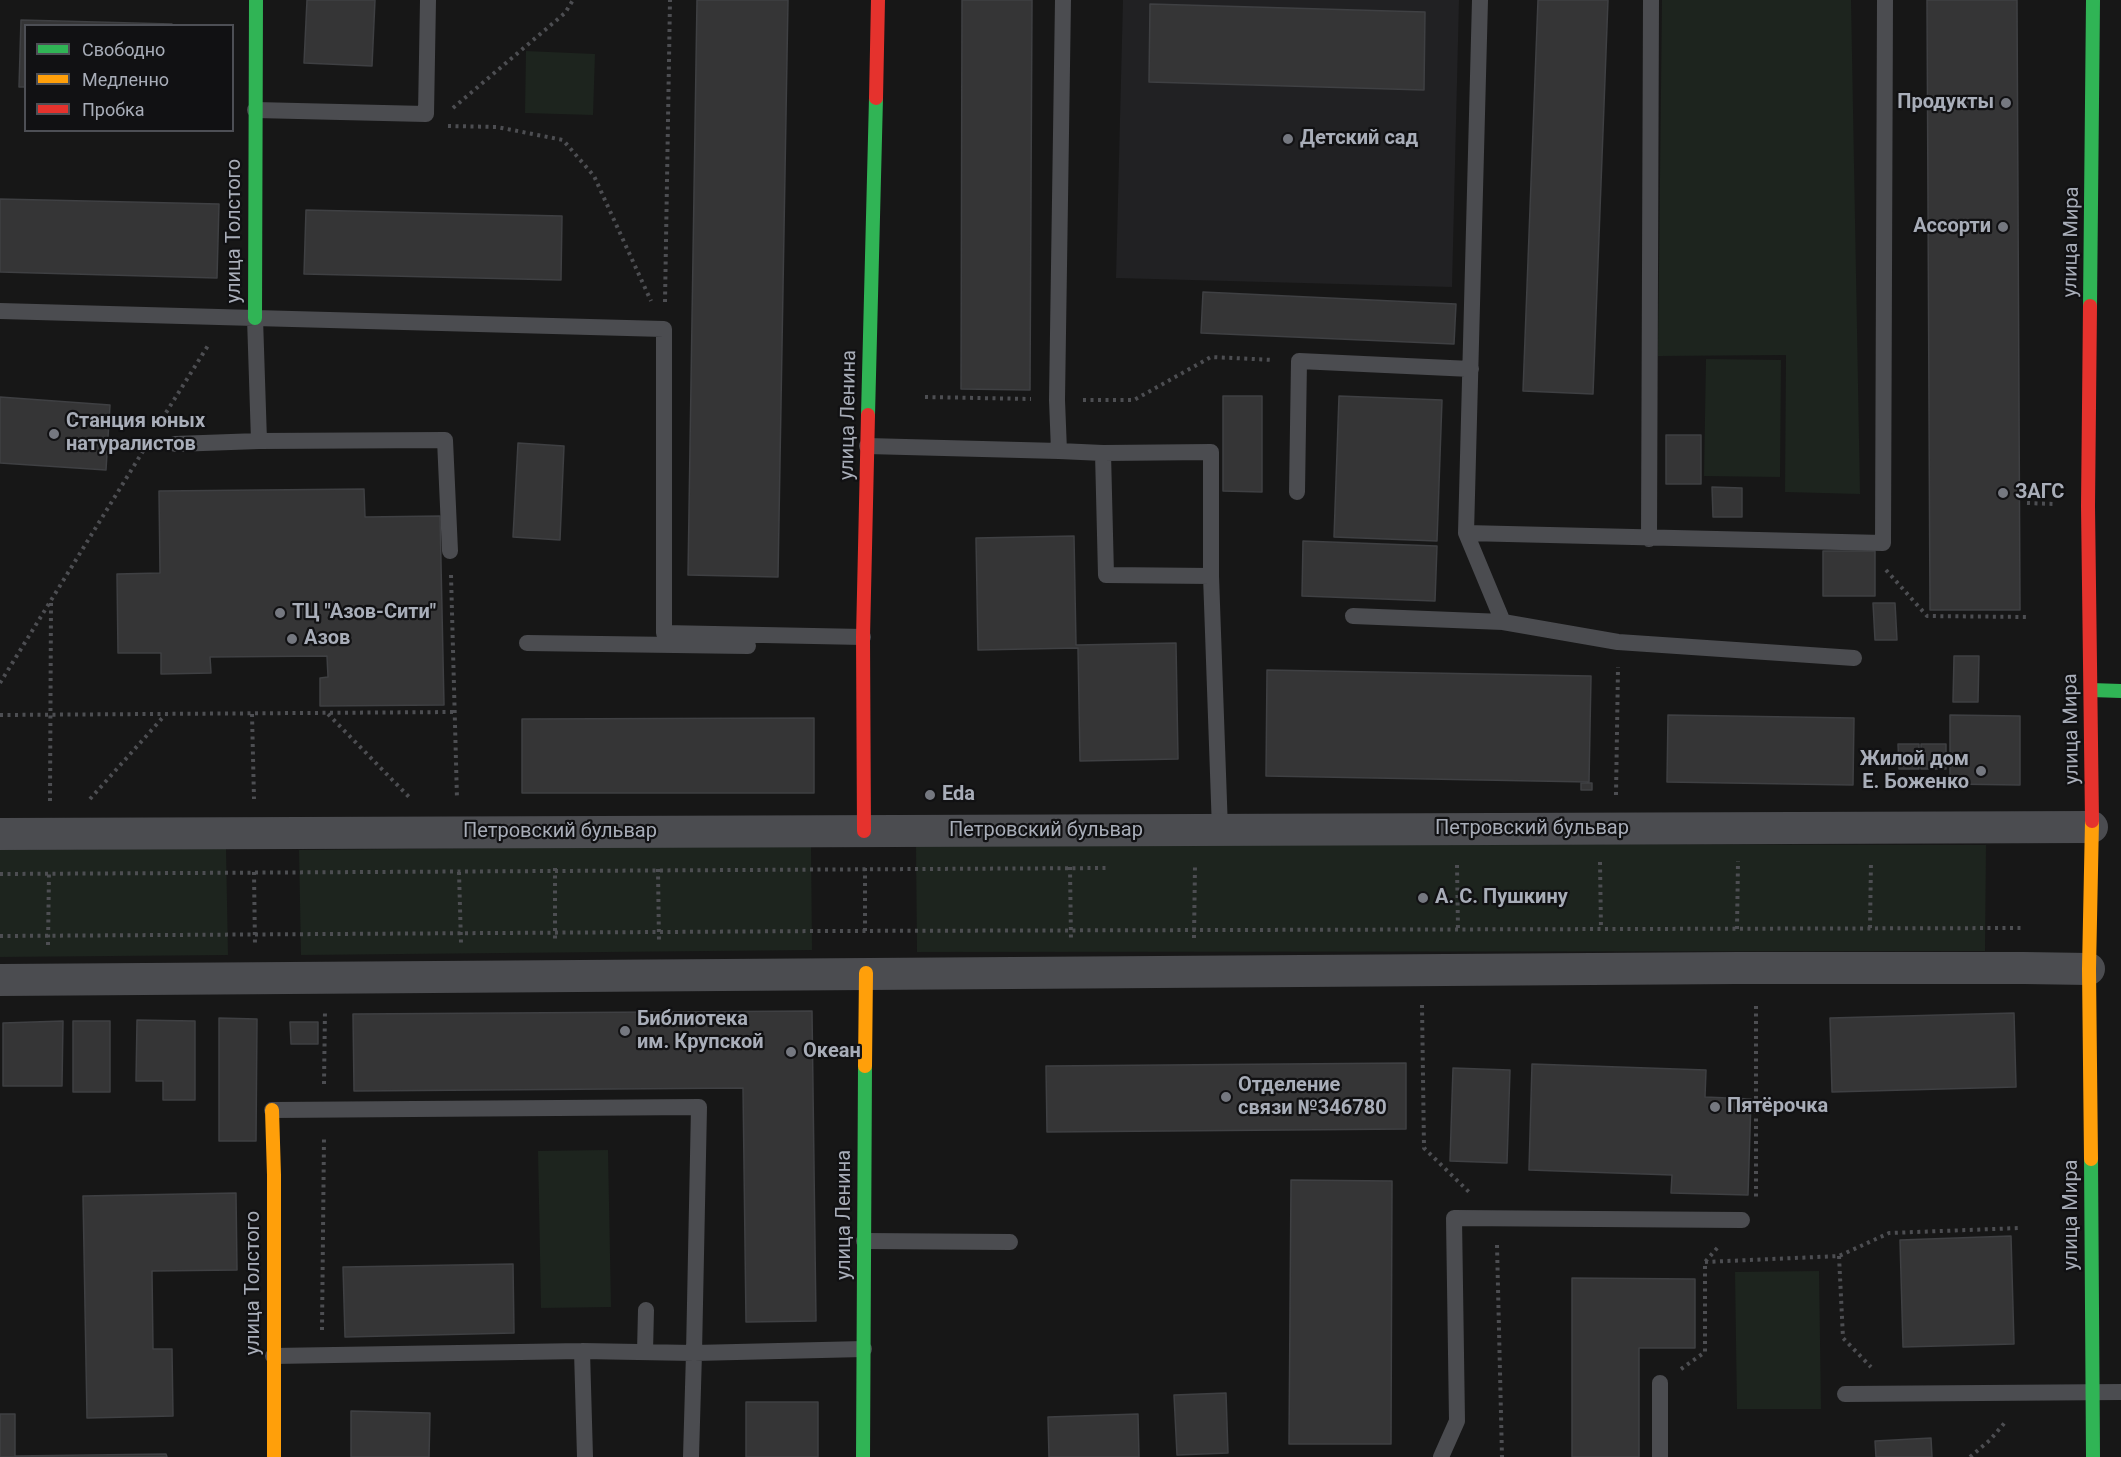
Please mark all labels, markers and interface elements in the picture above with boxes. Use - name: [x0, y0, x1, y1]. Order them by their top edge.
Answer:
- legend: [24, 24, 234, 132]
- text: Свободно: [82, 39, 165, 60]
- text: Медленно: [82, 69, 169, 90]
- place label: Продукты: [1897, 91, 1994, 115]
- marker: Продукты: [1999, 96, 2013, 110]
- text: Пробка: [82, 99, 145, 120]
- place label: Детский сад: [1300, 127, 1418, 151]
- marker: Детский сад: [1281, 132, 1295, 146]
- street label: улица Толстого: [223, 159, 247, 303]
- street label: улица Мира: [2059, 186, 2085, 298]
- place label: Ассорти: [1913, 215, 1991, 239]
- marker: Ассорти: [1996, 220, 2010, 234]
- street label: улица Ленина: [836, 350, 862, 480]
- place label: Станция юных натуралистов: [66, 410, 205, 457]
- marker: Станция юных натуралистов: [47, 427, 61, 441]
- place label: ЗАГС: [2015, 481, 2064, 505]
- marker: ЗАГС: [1996, 486, 2010, 500]
- place label: ТЦ "Азов-Сити": [292, 601, 436, 625]
- marker: ТЦ "Азов-Сити": [273, 606, 287, 620]
- place label: Азов: [304, 627, 350, 651]
- marker: Азов: [285, 632, 299, 646]
- street label: улица Мира: [2059, 673, 2085, 785]
- place label: Жилой дом Е. Боженко: [1860, 748, 1969, 795]
- marker: Жилой дом Е. Боженко: [1974, 764, 1988, 778]
- place label: Eda: [942, 783, 975, 807]
- marker: Eda: [923, 788, 937, 802]
- street label: Петровский бульвар: [1435, 817, 1629, 841]
- street label: Петровский бульвар: [949, 819, 1143, 843]
- street label: Петровский бульвар: [463, 820, 657, 844]
- place label: А. С. Пушкину: [1435, 886, 1568, 910]
- marker: А. С. Пушкину: [1416, 891, 1430, 905]
- place label: Библиотека им. Крупской: [637, 1008, 764, 1055]
- marker: Библиотека им. Крупской: [618, 1024, 632, 1038]
- place label: Океан: [803, 1040, 861, 1064]
- marker: Океан: [784, 1045, 798, 1059]
- place label: Отделение связи №346780: [1238, 1074, 1387, 1121]
- marker: Отделение связи №346780: [1219, 1090, 1233, 1104]
- place label: Пятёрочка: [1727, 1095, 1828, 1119]
- marker: Пятёрочка: [1708, 1100, 1722, 1114]
- street label: улица Ленина: [833, 1150, 857, 1280]
- street label: улица Мира: [2060, 1160, 2084, 1270]
- street label: улица Толстого: [242, 1211, 266, 1355]

